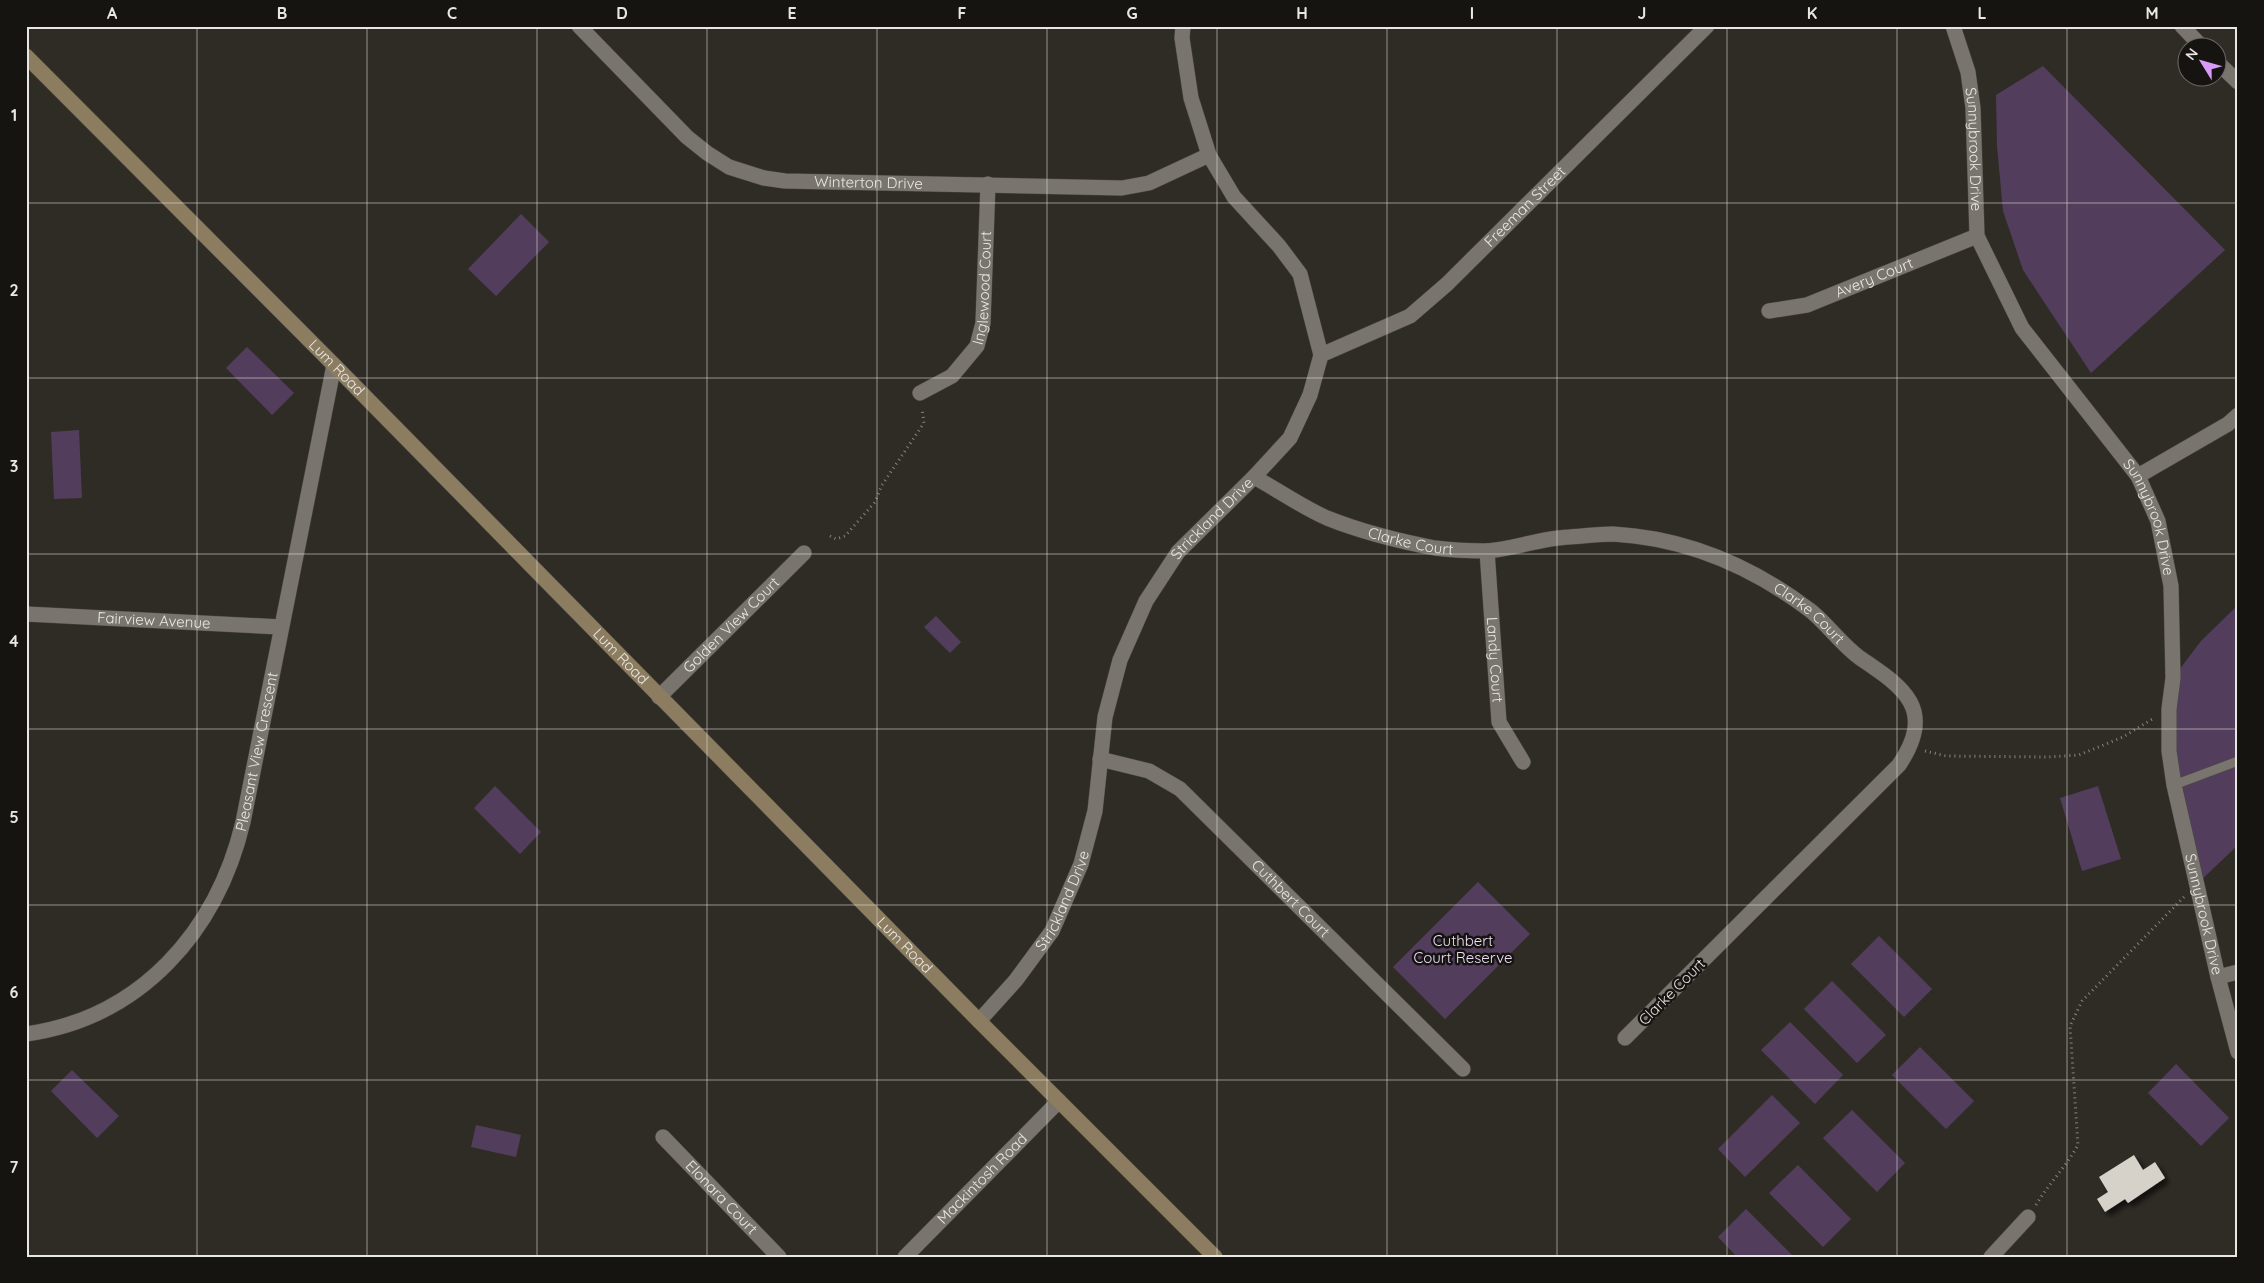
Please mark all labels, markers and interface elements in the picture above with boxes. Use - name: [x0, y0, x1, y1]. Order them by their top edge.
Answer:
- text: A: [107, 3, 118, 23]
- text: B: [277, 3, 287, 23]
- text: C: [447, 3, 457, 23]
- text: D: [616, 3, 628, 23]
- text: E: [787, 3, 797, 23]
- text: F: [958, 3, 967, 23]
- text: G: [1126, 3, 1138, 23]
- text: H: [1296, 3, 1308, 23]
- text: I: [1470, 3, 1474, 23]
- text: J: [1638, 3, 1646, 23]
- text: K: [1807, 3, 1817, 23]
- text: L: [1978, 3, 1987, 23]
- text: M: [2145, 3, 2159, 23]
- north arrow: [2176, 38, 2226, 88]
- text: N: [2181, 45, 2202, 64]
- street label: Sunnybrook Drive: [1961, 86, 1986, 211]
- text: 1: [11, 105, 17, 125]
- street label: Freeman Street: [1480, 162, 1569, 251]
- street label: Winterton Drive: [814, 172, 923, 193]
- street label: Inglewood Court: [968, 231, 995, 347]
- street label: Avery Court: [1832, 253, 1916, 302]
- text: 2: [9, 280, 19, 300]
- street label: Lum Road: [305, 335, 369, 399]
- street label: Sunnybrook Drive: [2119, 455, 2179, 577]
- text: 3: [10, 456, 18, 476]
- street label: Strickland Drive: [1166, 473, 1257, 563]
- street label: Clarke Court: [1366, 523, 1454, 559]
- street label: Golden View Court: [679, 573, 783, 677]
- street label: Clarke Court: [1770, 578, 1849, 648]
- street label: Fairview Avenue: [97, 608, 211, 632]
- street label: Landy Court: [1483, 616, 1508, 703]
- street label: Lum Road: [589, 624, 653, 688]
- text: 4: [9, 631, 19, 651]
- street label: Pleasant View Crescent: [231, 670, 282, 833]
- text: 5: [9, 807, 19, 827]
- street label: Strickland Drive: [1031, 849, 1093, 954]
- street label: Sunnybrook Drive: [2181, 852, 2227, 977]
- street label: Cuthbert Court: [1248, 855, 1334, 941]
- street label: Lum Road: [873, 913, 937, 977]
- park label: Cuthbert Court Reserve: [1413, 931, 1513, 967]
- street label: Clarke Court: [1634, 954, 1709, 1029]
- text: 6: [10, 982, 19, 1002]
- street label: Mackintosh Road: [933, 1129, 1031, 1228]
- street label: Elonara Court: [682, 1156, 762, 1238]
- text: 7: [10, 1157, 19, 1177]

